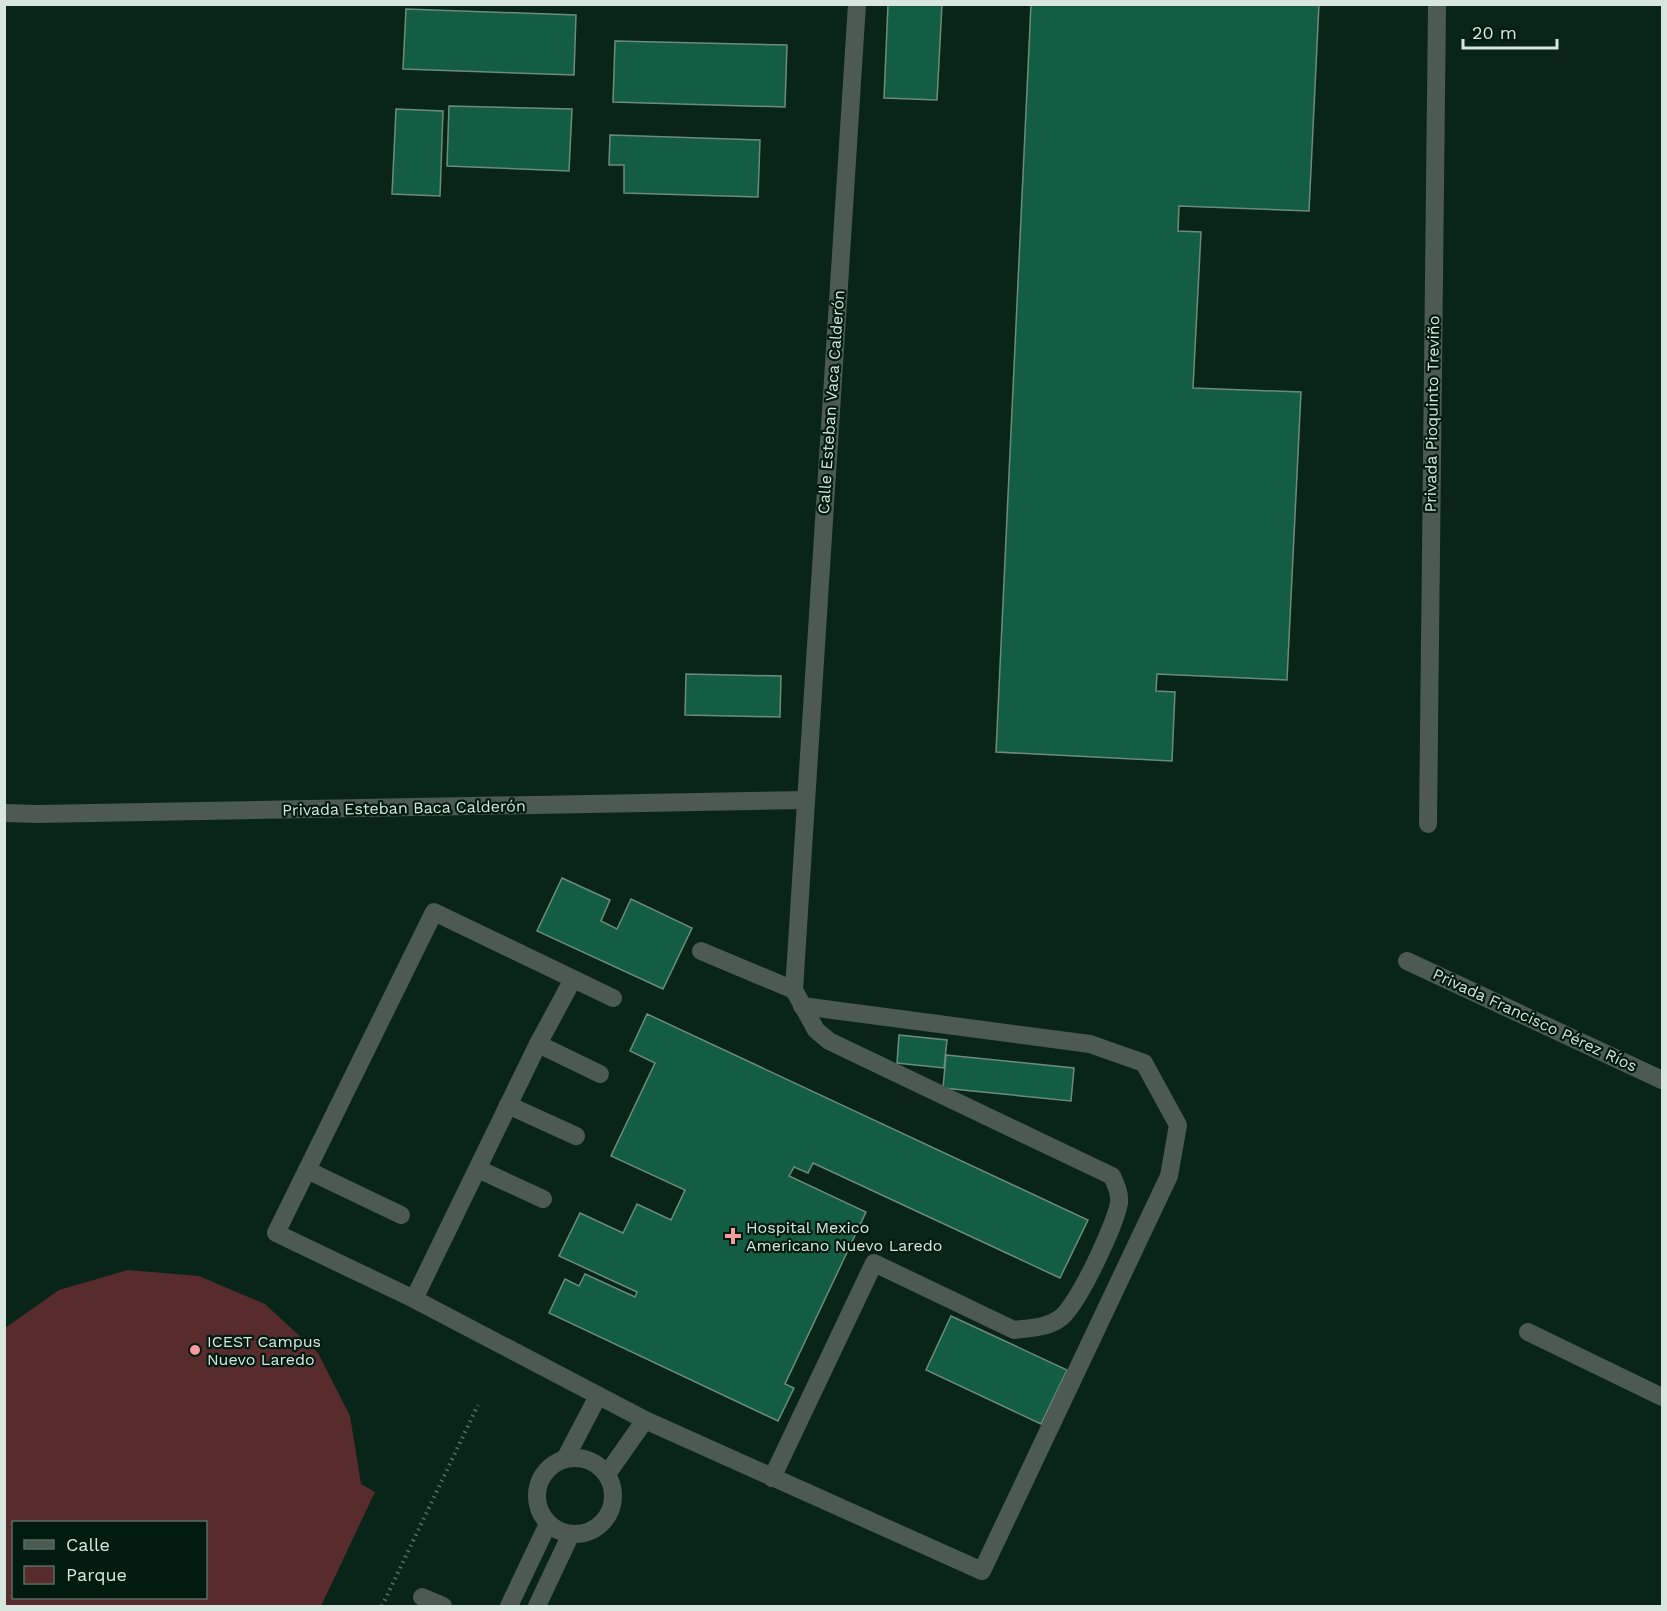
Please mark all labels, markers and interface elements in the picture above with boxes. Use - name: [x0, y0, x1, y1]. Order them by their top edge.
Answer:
- scale bar: [1463, 12, 1558, 50]
- text: 20 m: [1472, 22, 1517, 43]
- street label: Calle Esteban Vaca Calderón: [814, 289, 848, 515]
- street label: Privada Pioquinto Treviño: [1421, 315, 1443, 513]
- street label: Privada Esteban Baca Calderón: [282, 796, 526, 820]
- street label: Privada Francisco Pérez Ríos: [1430, 964, 1640, 1076]
- place label: Hospital Mexico Americano Nuevo Laredo: [746, 1218, 942, 1255]
- marker: Hospital Mexico Americano Nuevo Laredo: [724, 1227, 742, 1245]
- place label: ICEST Campus Nuevo Laredo: [207, 1332, 321, 1369]
- marker: ICEST Campus Nuevo Laredo: [188, 1343, 202, 1357]
- legend: [12, 1521, 207, 1599]
- text: Calle: [66, 1534, 110, 1555]
- text: Parque: [66, 1564, 127, 1585]

